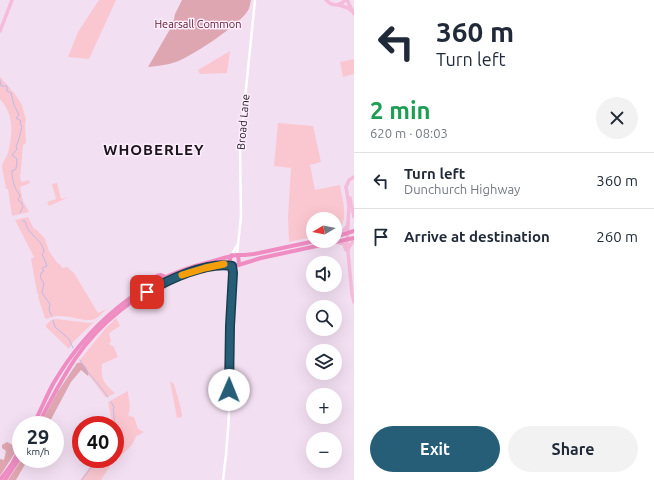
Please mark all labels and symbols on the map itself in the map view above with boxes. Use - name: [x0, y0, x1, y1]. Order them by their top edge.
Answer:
- park label: Hearsall Common: [154, 18, 242, 30]
- street label: Broad Lane: [235, 94, 251, 150]
- district label: WHOBERLEY: [103, 141, 205, 158]
- north arrow: [306, 212, 342, 248]
- pin: [130, 275, 164, 309]
- position arrow: [208, 369, 250, 411]
- speed limit sign: 40: [72, 416, 124, 468]

